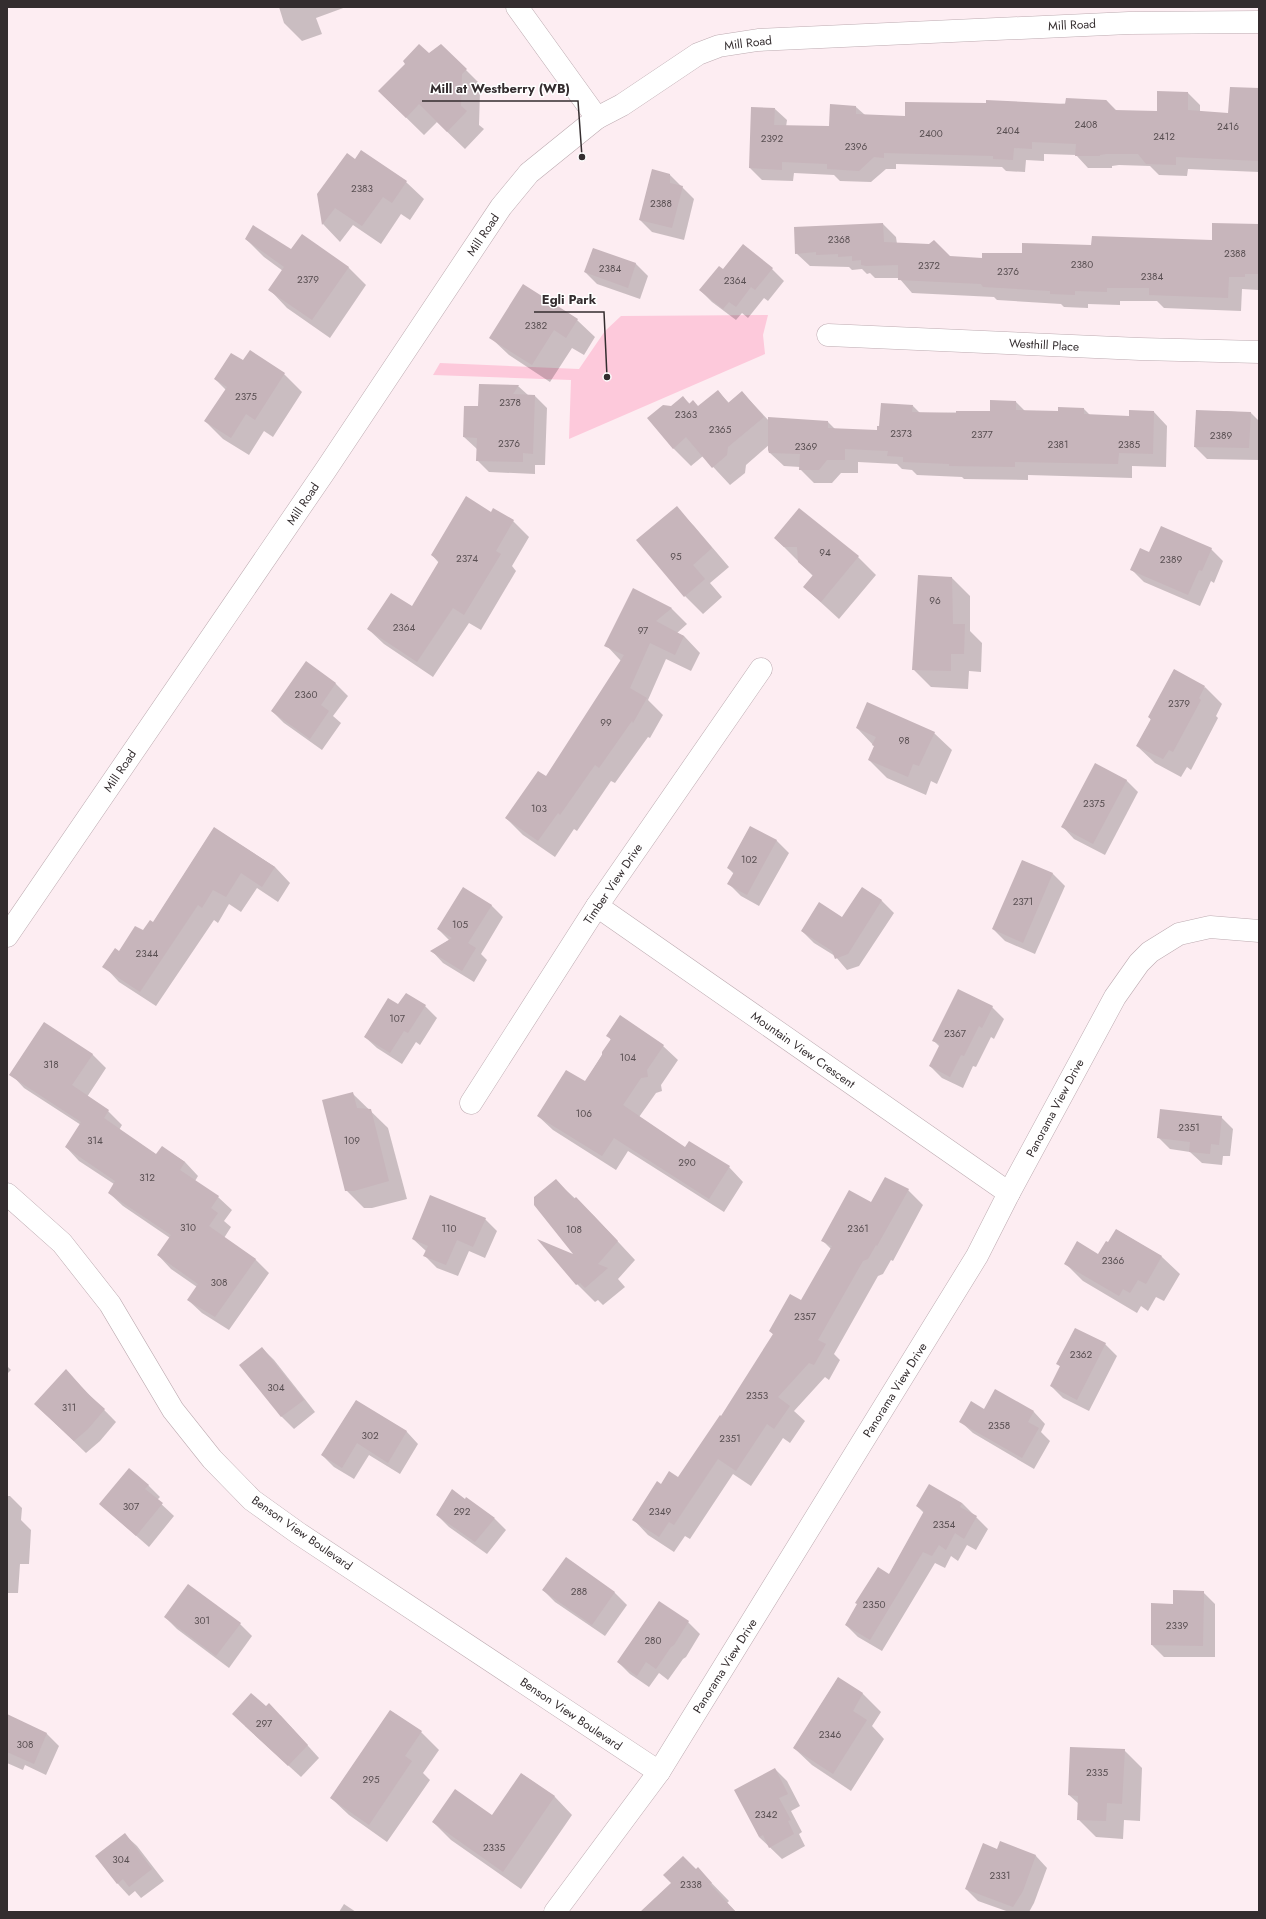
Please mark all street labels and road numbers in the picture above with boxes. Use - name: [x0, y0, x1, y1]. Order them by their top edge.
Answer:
- street label: Mill Road: [1048, 15, 1096, 35]
- street label: Mill Road: [723, 31, 773, 55]
- street label: Mill Road: [462, 210, 504, 260]
- street label: Westhill Place: [1008, 334, 1080, 356]
- street label: Mill Road: [282, 479, 324, 529]
- street label: Mill Road: [99, 746, 141, 796]
- street label: Timber View Drive: [579, 840, 647, 928]
- street label: Mountain View Crescent: [747, 1007, 859, 1093]
- street label: Panorama View Drive: [1021, 1056, 1089, 1160]
- street label: Panorama View Drive: [859, 1339, 931, 1441]
- street label: Benson View Boulevard: [248, 1491, 356, 1575]
- street label: Panorama View Drive: [689, 1615, 761, 1717]
- street label: Benson View Boulevard: [516, 1673, 626, 1755]

